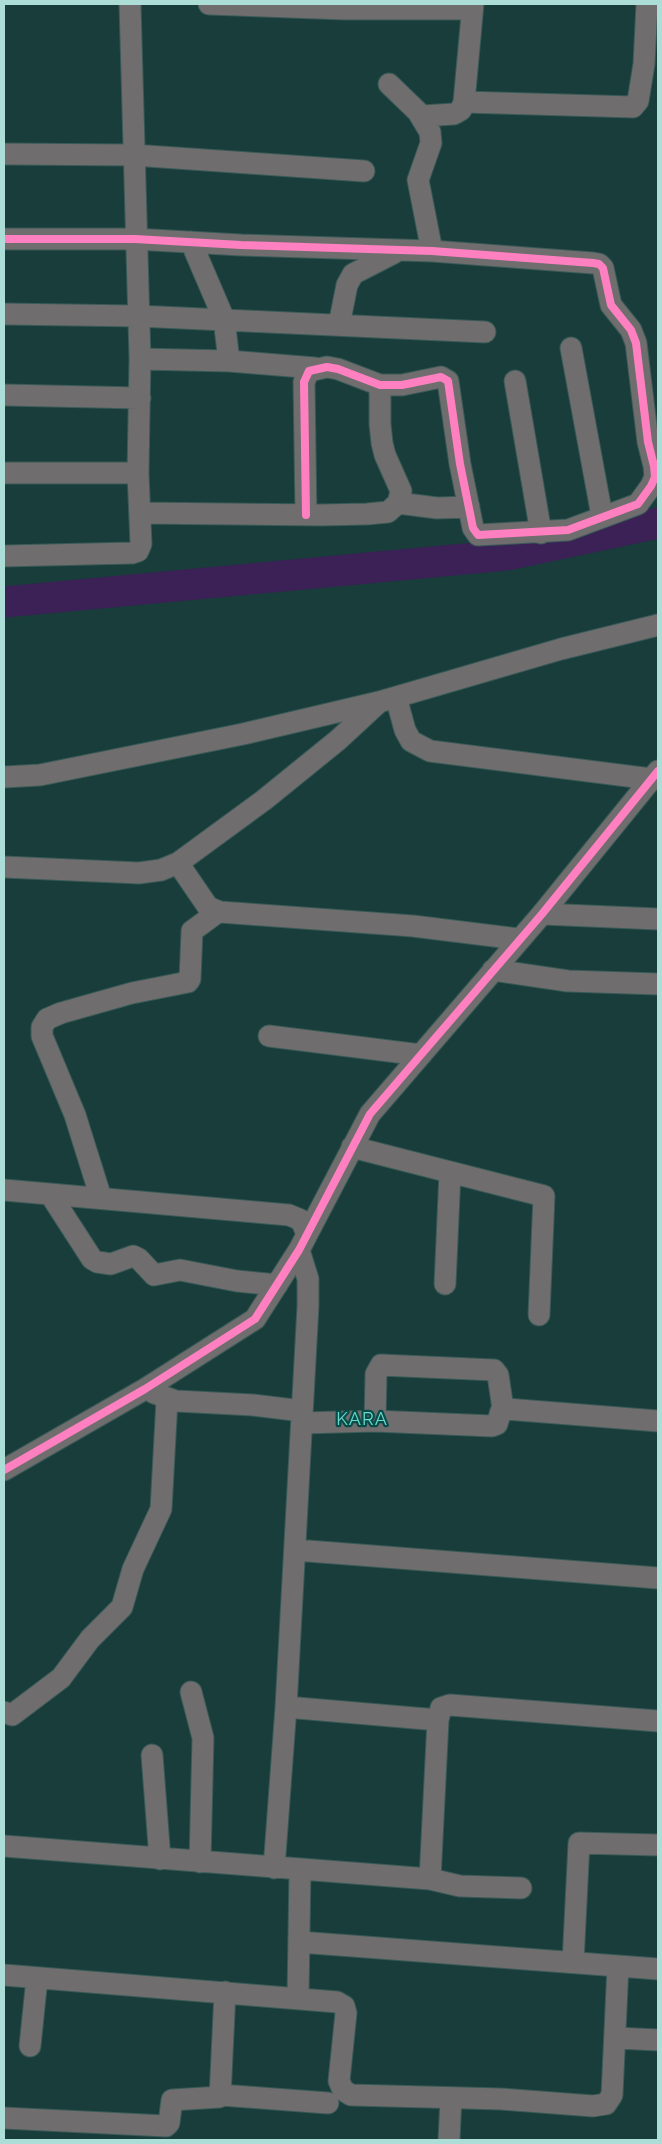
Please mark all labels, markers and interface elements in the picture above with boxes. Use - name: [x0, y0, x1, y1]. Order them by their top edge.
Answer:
- district label: KARA: [336, 1409, 388, 1431]

